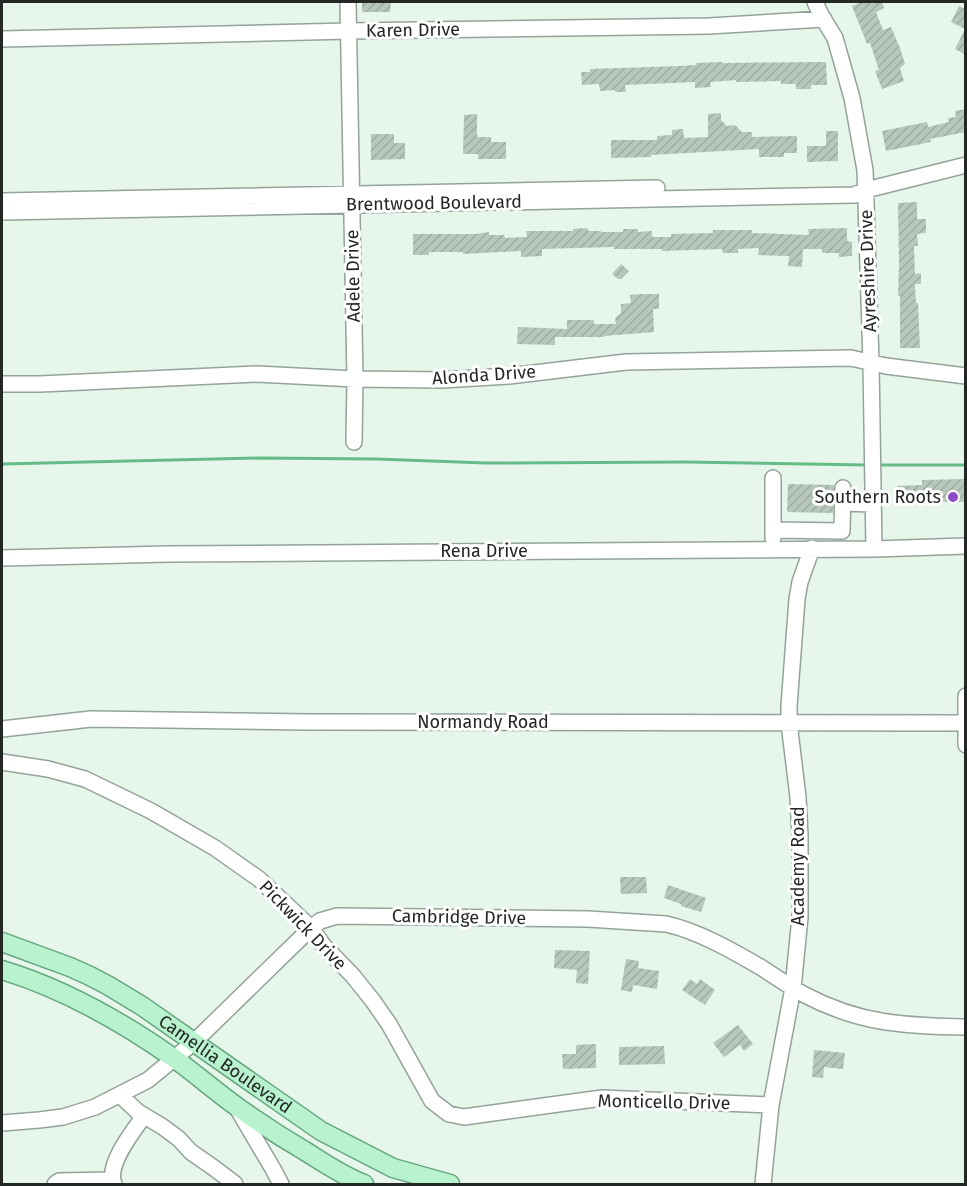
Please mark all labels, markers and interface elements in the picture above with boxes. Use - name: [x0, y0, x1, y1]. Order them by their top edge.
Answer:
- street label: Karen Drive: [366, 18, 460, 42]
- street label: Brentwood Boulevard: [346, 190, 522, 216]
- street label: Ayreshire Drive: [855, 209, 881, 333]
- street label: Adele Drive: [341, 229, 365, 323]
- street label: Alonda Drive: [431, 360, 537, 390]
- place label: Southern Roots: [815, 486, 941, 508]
- marker: Southern Roots: [946, 490, 960, 504]
- street label: Rena Drive: [440, 540, 528, 562]
- street label: Normandy Road: [417, 711, 549, 733]
- street label: Academy Road: [787, 806, 809, 926]
- street label: Pickwick Drive: [255, 876, 351, 974]
- street label: Cambridge Drive: [392, 905, 526, 929]
- street label: Camellia Boulevard: [154, 1010, 296, 1118]
- street label: Monticello Drive: [597, 1090, 731, 1114]

